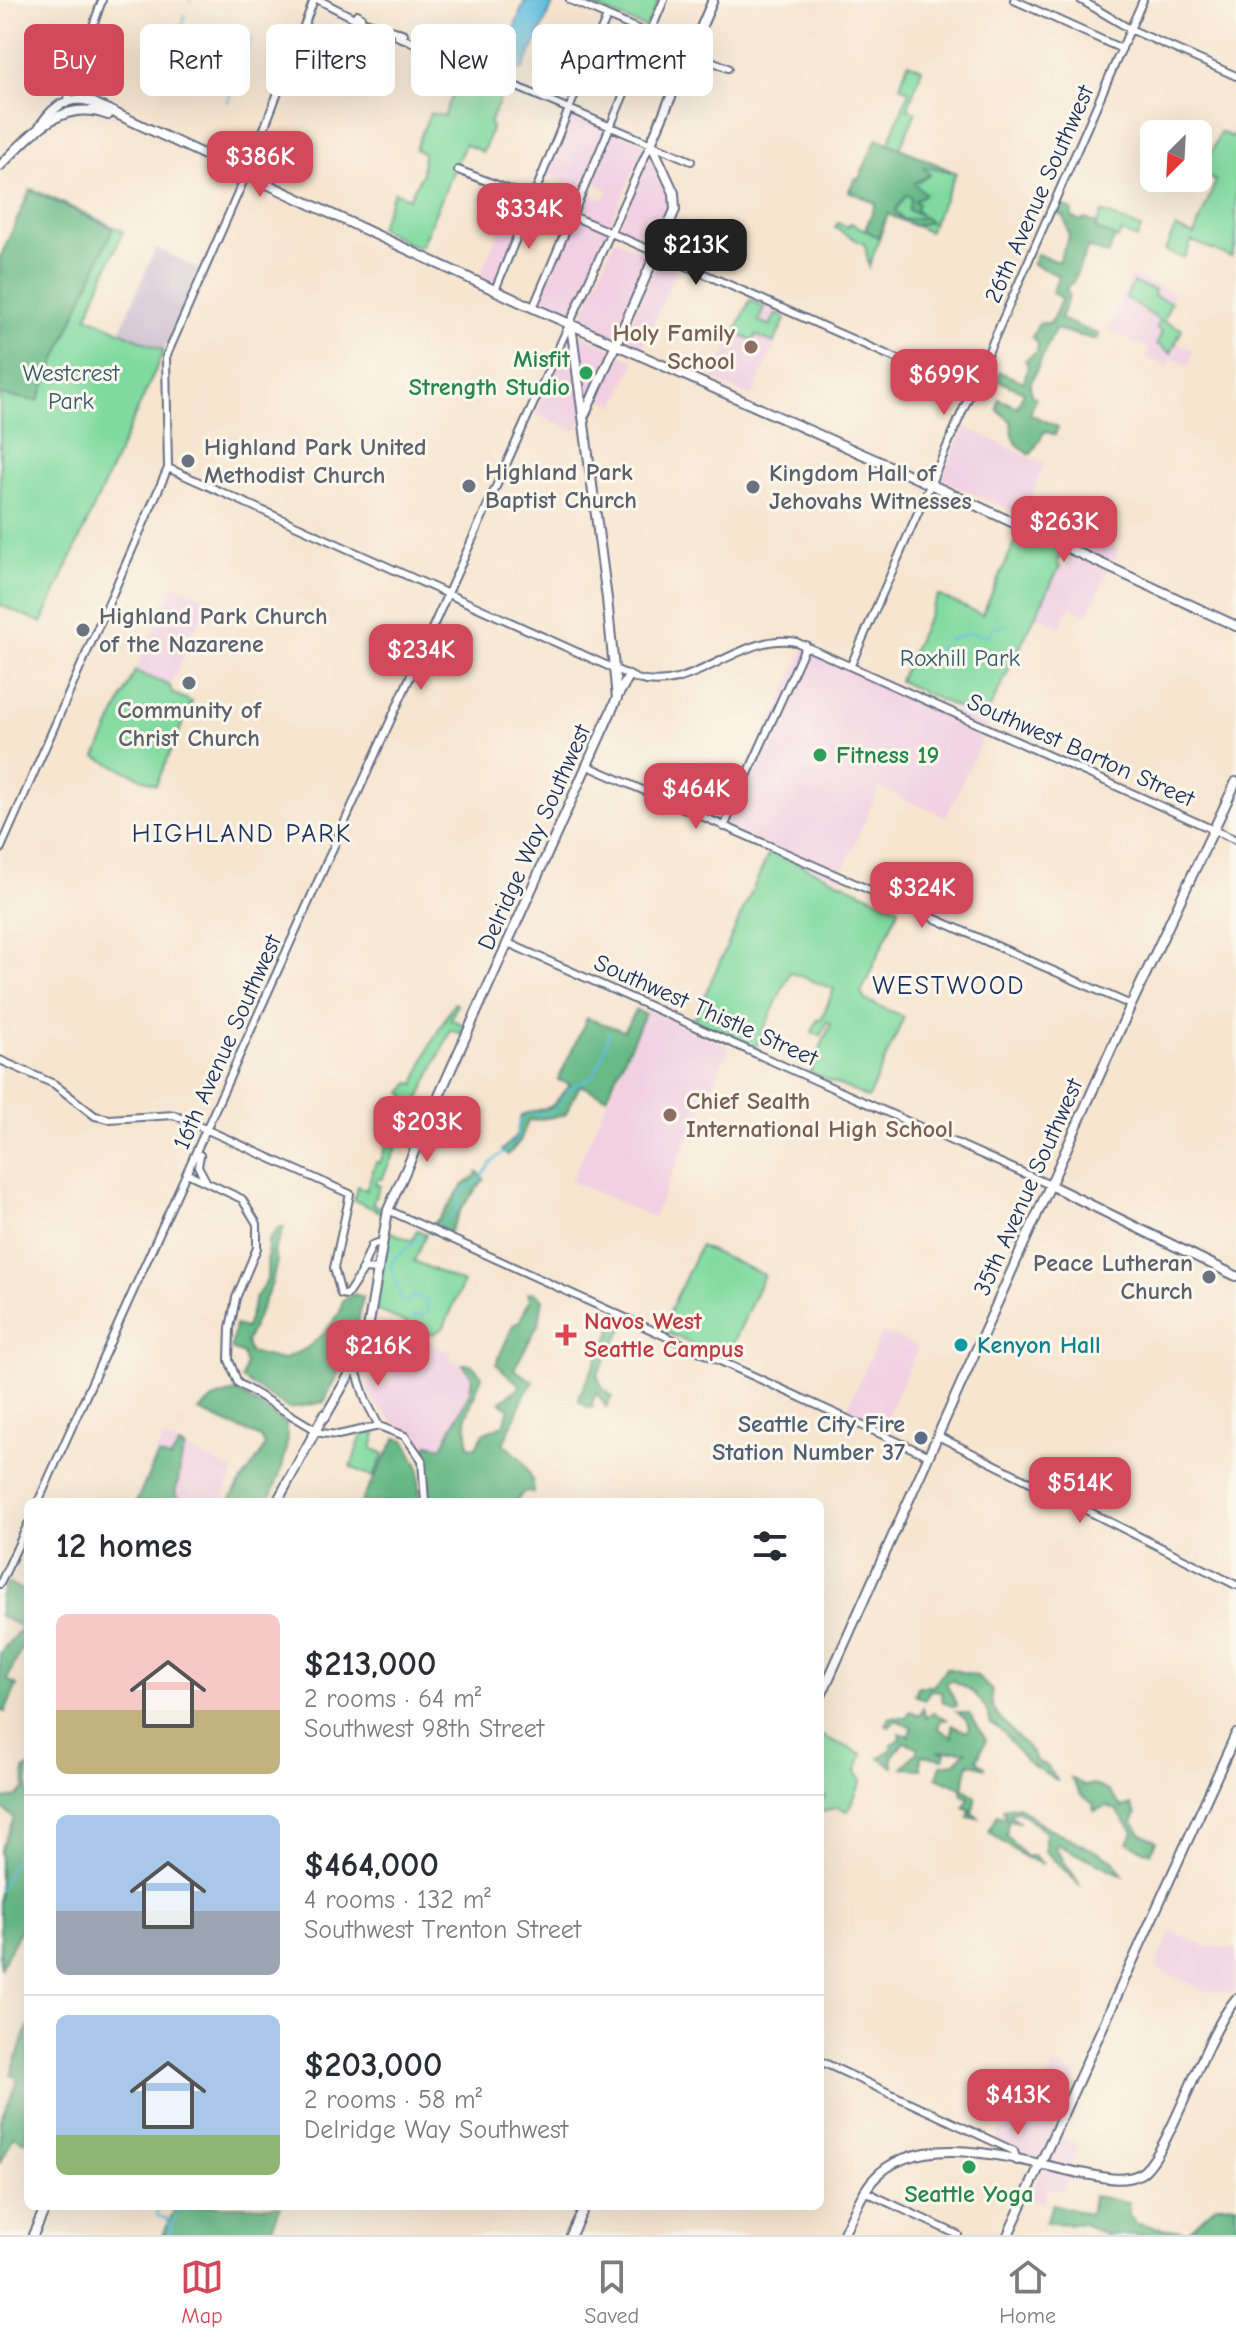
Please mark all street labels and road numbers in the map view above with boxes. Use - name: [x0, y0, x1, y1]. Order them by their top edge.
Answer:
- street label: 26th Avenue Southwest: [978, 80, 1100, 307]
- street label: Southwest Barton Street: [963, 687, 1200, 813]
- street label: Delridge Way Southwest: [472, 719, 597, 954]
- street label: 16th Avenue Southwest: [167, 929, 287, 1154]
- street label: Southwest Thistle Street: [590, 948, 823, 1072]
- street label: 35th Avenue Southwest: [967, 1073, 1089, 1300]

